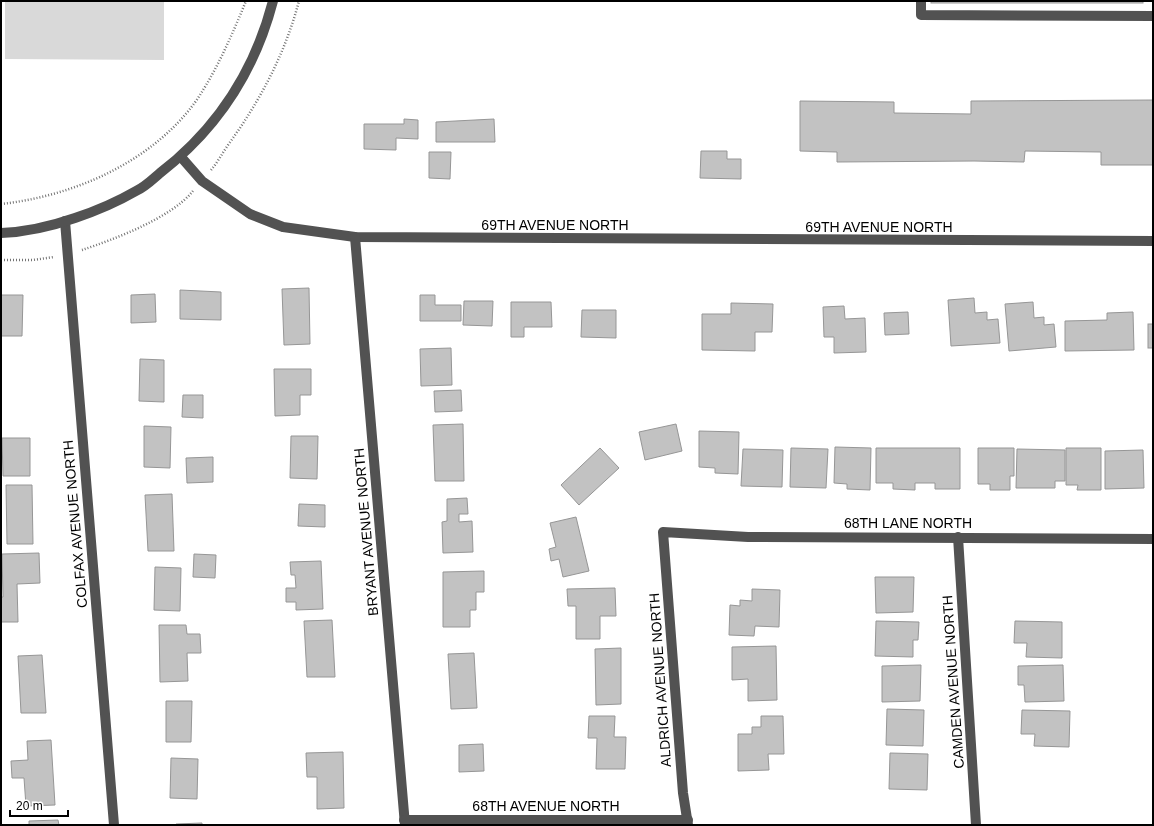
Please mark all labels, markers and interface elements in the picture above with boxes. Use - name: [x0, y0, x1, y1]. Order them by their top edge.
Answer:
- street label: 69TH AVENUE NORTH: [481, 217, 629, 233]
- street label: 69TH AVENUE NORTH: [805, 219, 953, 235]
- street label: COLFAX AVENUE NORTH: [60, 439, 90, 609]
- street label: BRYANT AVENUE NORTH: [351, 447, 381, 617]
- street label: 68TH LANE NORTH: [844, 515, 972, 531]
- street label: ALDRICH AVENUE NORTH: [646, 592, 674, 768]
- street label: CAMDEN AVENUE NORTH: [939, 595, 967, 769]
- scale bar: [10, 792, 68, 818]
- street label: 68TH AVENUE NORTH: [472, 798, 620, 814]
- text: 20 m: [16, 799, 43, 813]

